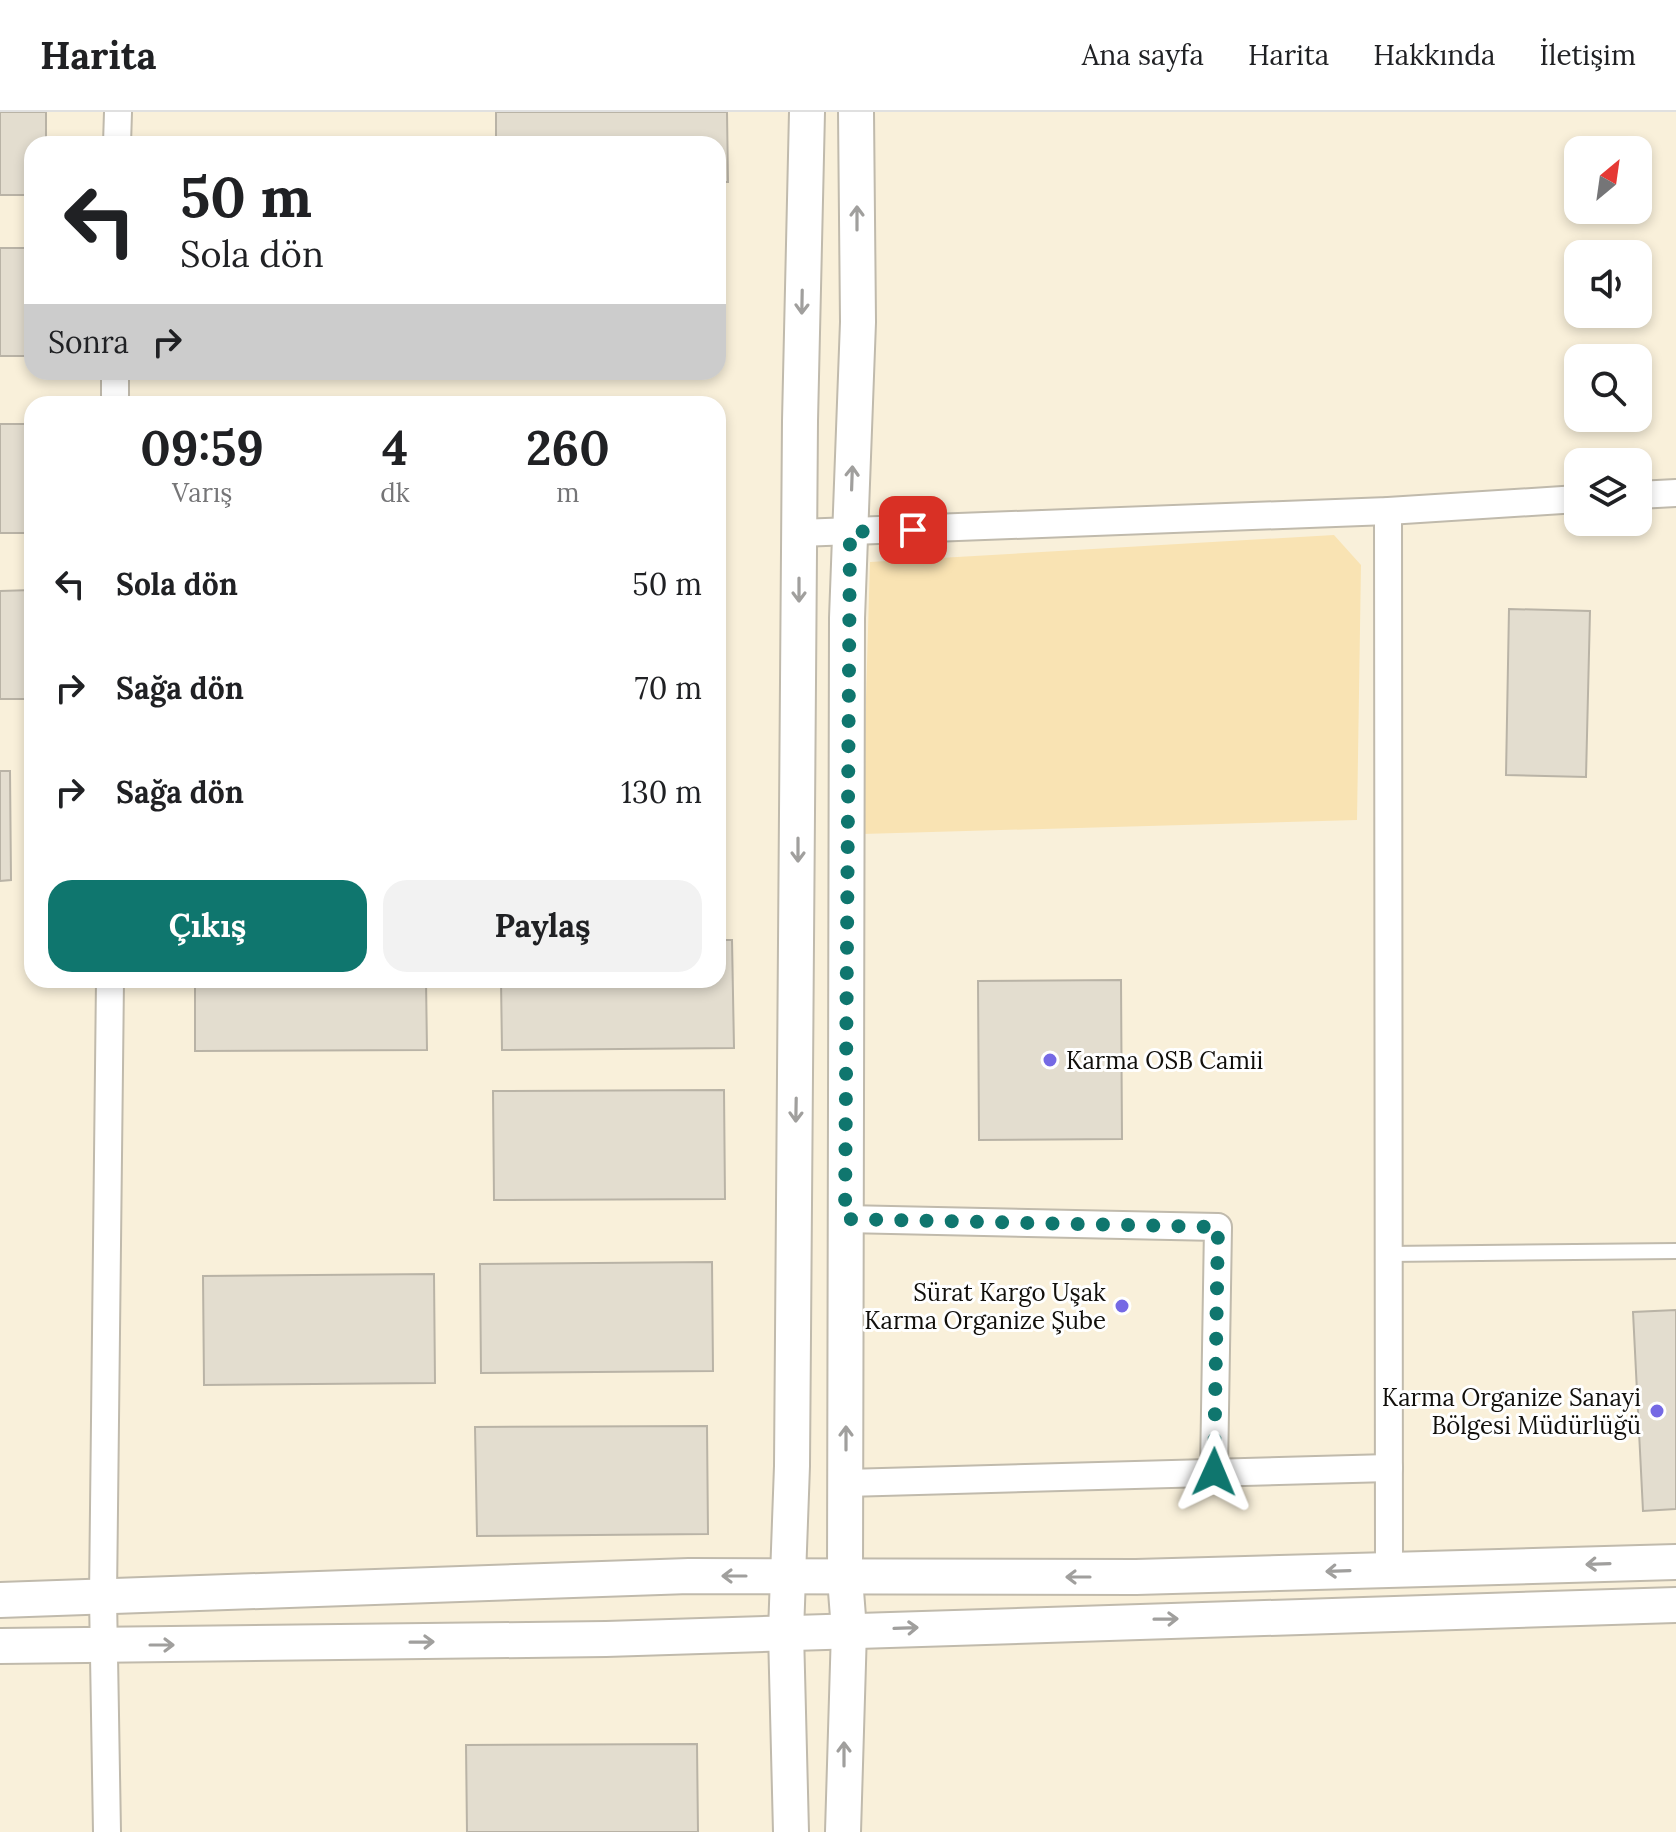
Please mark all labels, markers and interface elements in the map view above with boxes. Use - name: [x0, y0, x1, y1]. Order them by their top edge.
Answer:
- text: Harita: [40, 31, 156, 79]
- text: Ana sayfa: [1082, 37, 1204, 73]
- text: Harita: [1248, 37, 1329, 73]
- text: Hakkında: [1373, 37, 1495, 73]
- text: İletişim: [1539, 37, 1636, 73]
- north arrow: [1564, 136, 1652, 224]
- map controls: [1564, 136, 1652, 536]
- text: 50 m: [180, 161, 312, 232]
- icon: left: [48, 168, 152, 272]
- one-way arrow: [849, 205, 865, 232]
- text: Sola dön: [180, 231, 324, 277]
- button: sound: [1564, 240, 1652, 328]
- one-way arrow: [795, 288, 810, 315]
- icon: right: [145, 320, 189, 364]
- text: Sonra: [48, 323, 129, 361]
- button: search: [1564, 344, 1652, 432]
- text: 09:59: [140, 417, 264, 478]
- text: 4: [382, 417, 408, 478]
- text: 260: [526, 417, 610, 478]
- button: layers: [1564, 448, 1652, 536]
- one-way arrow: [844, 465, 859, 492]
- text: Varış: [172, 476, 232, 509]
- text: dk: [380, 476, 410, 509]
- text: m: [556, 476, 580, 509]
- pin: [879, 496, 947, 564]
- icon: arrive: [891, 508, 935, 552]
- icon: left: [48, 562, 92, 606]
- text: Sola dön: [116, 565, 238, 603]
- text: 50 m: [632, 565, 702, 603]
- one-way arrow: [791, 576, 807, 603]
- icon: right: [48, 666, 92, 710]
- text: Sağa dön: [116, 669, 244, 707]
- text: 70 m: [635, 669, 702, 707]
- icon: right: [48, 770, 92, 814]
- text: Sağa dön: [116, 773, 244, 811]
- text: 130 m: [621, 773, 702, 811]
- one-way arrow: [790, 836, 806, 863]
- button: Çıkış: [48, 880, 367, 972]
- button: Paylaş: [383, 880, 702, 972]
- place label: Karma OSB Camii: [1066, 1045, 1263, 1076]
- marker: Karma OSB Camii: [1041, 1051, 1059, 1069]
- one-way arrow: [789, 1096, 804, 1123]
- place label: Sürat Kargo Uşak Karma Organize Şube: [864, 1277, 1106, 1336]
- marker: Sürat Kargo Uşak Karma Organize Şube: [1113, 1297, 1131, 1315]
- place label: Karma Organize Sanayi Bölgesi Müdürlüğü: [1382, 1382, 1641, 1441]
- marker: Karma Organize Sanayi Bölgesi Müdürlüğü: [1648, 1402, 1666, 1420]
- one-way arrow: [838, 1425, 854, 1452]
- position arrow: [1172, 1430, 1256, 1514]
- one-way arrow: [1585, 1557, 1612, 1572]
- one-way arrow: [1325, 1564, 1352, 1579]
- one-way arrow: [721, 1568, 748, 1584]
- one-way arrow: [1065, 1569, 1092, 1585]
- one-way arrow: [1152, 1612, 1179, 1627]
- one-way arrow: [892, 1621, 919, 1636]
- one-way arrow: [408, 1634, 435, 1649]
- one-way arrow: [148, 1637, 175, 1653]
- one-way arrow: [836, 1741, 852, 1768]

